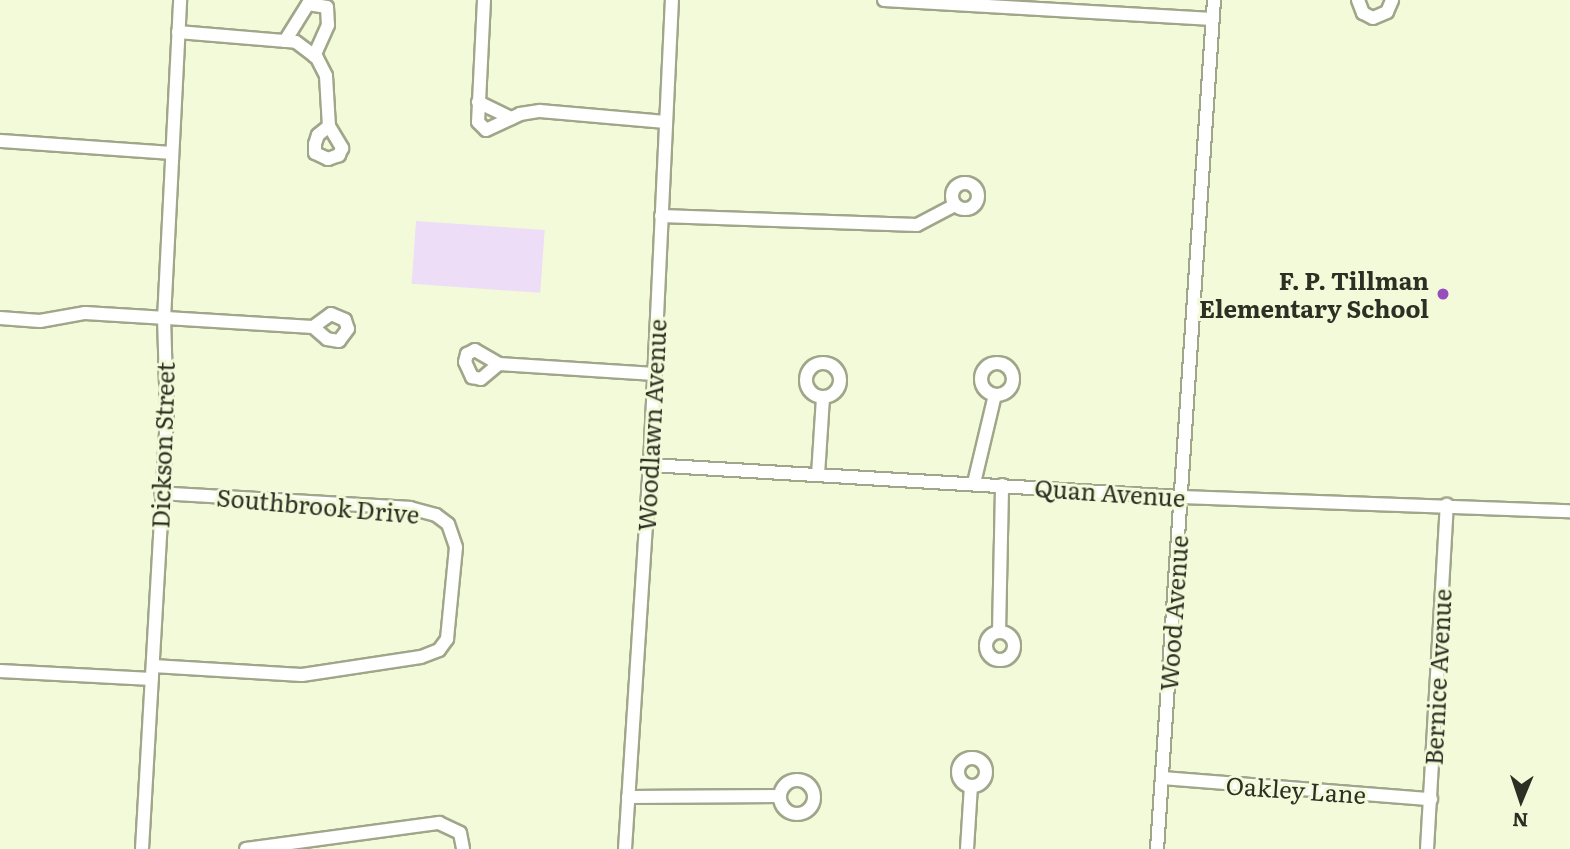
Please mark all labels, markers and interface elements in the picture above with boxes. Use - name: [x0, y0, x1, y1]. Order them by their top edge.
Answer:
- place label: F. P. Tillman Elementary School: [1199, 266, 1429, 322]
- marker: F. P. Tillman Elementary School: [1435, 286, 1451, 302]
- street label: Woodlawn Avenue: [631, 318, 671, 532]
- street label: Dickson Street: [145, 361, 179, 529]
- street label: Quan Avenue: [1034, 472, 1186, 512]
- street label: Southbrook Drive: [215, 482, 421, 528]
- street label: Wood Avenue: [1153, 534, 1193, 692]
- street label: Bernice Avenue: [1418, 588, 1456, 766]
- north arrow: [1486, 765, 1556, 835]
- street label: Oakley Lane: [1225, 770, 1367, 808]
- text: N: [1512, 807, 1529, 835]

